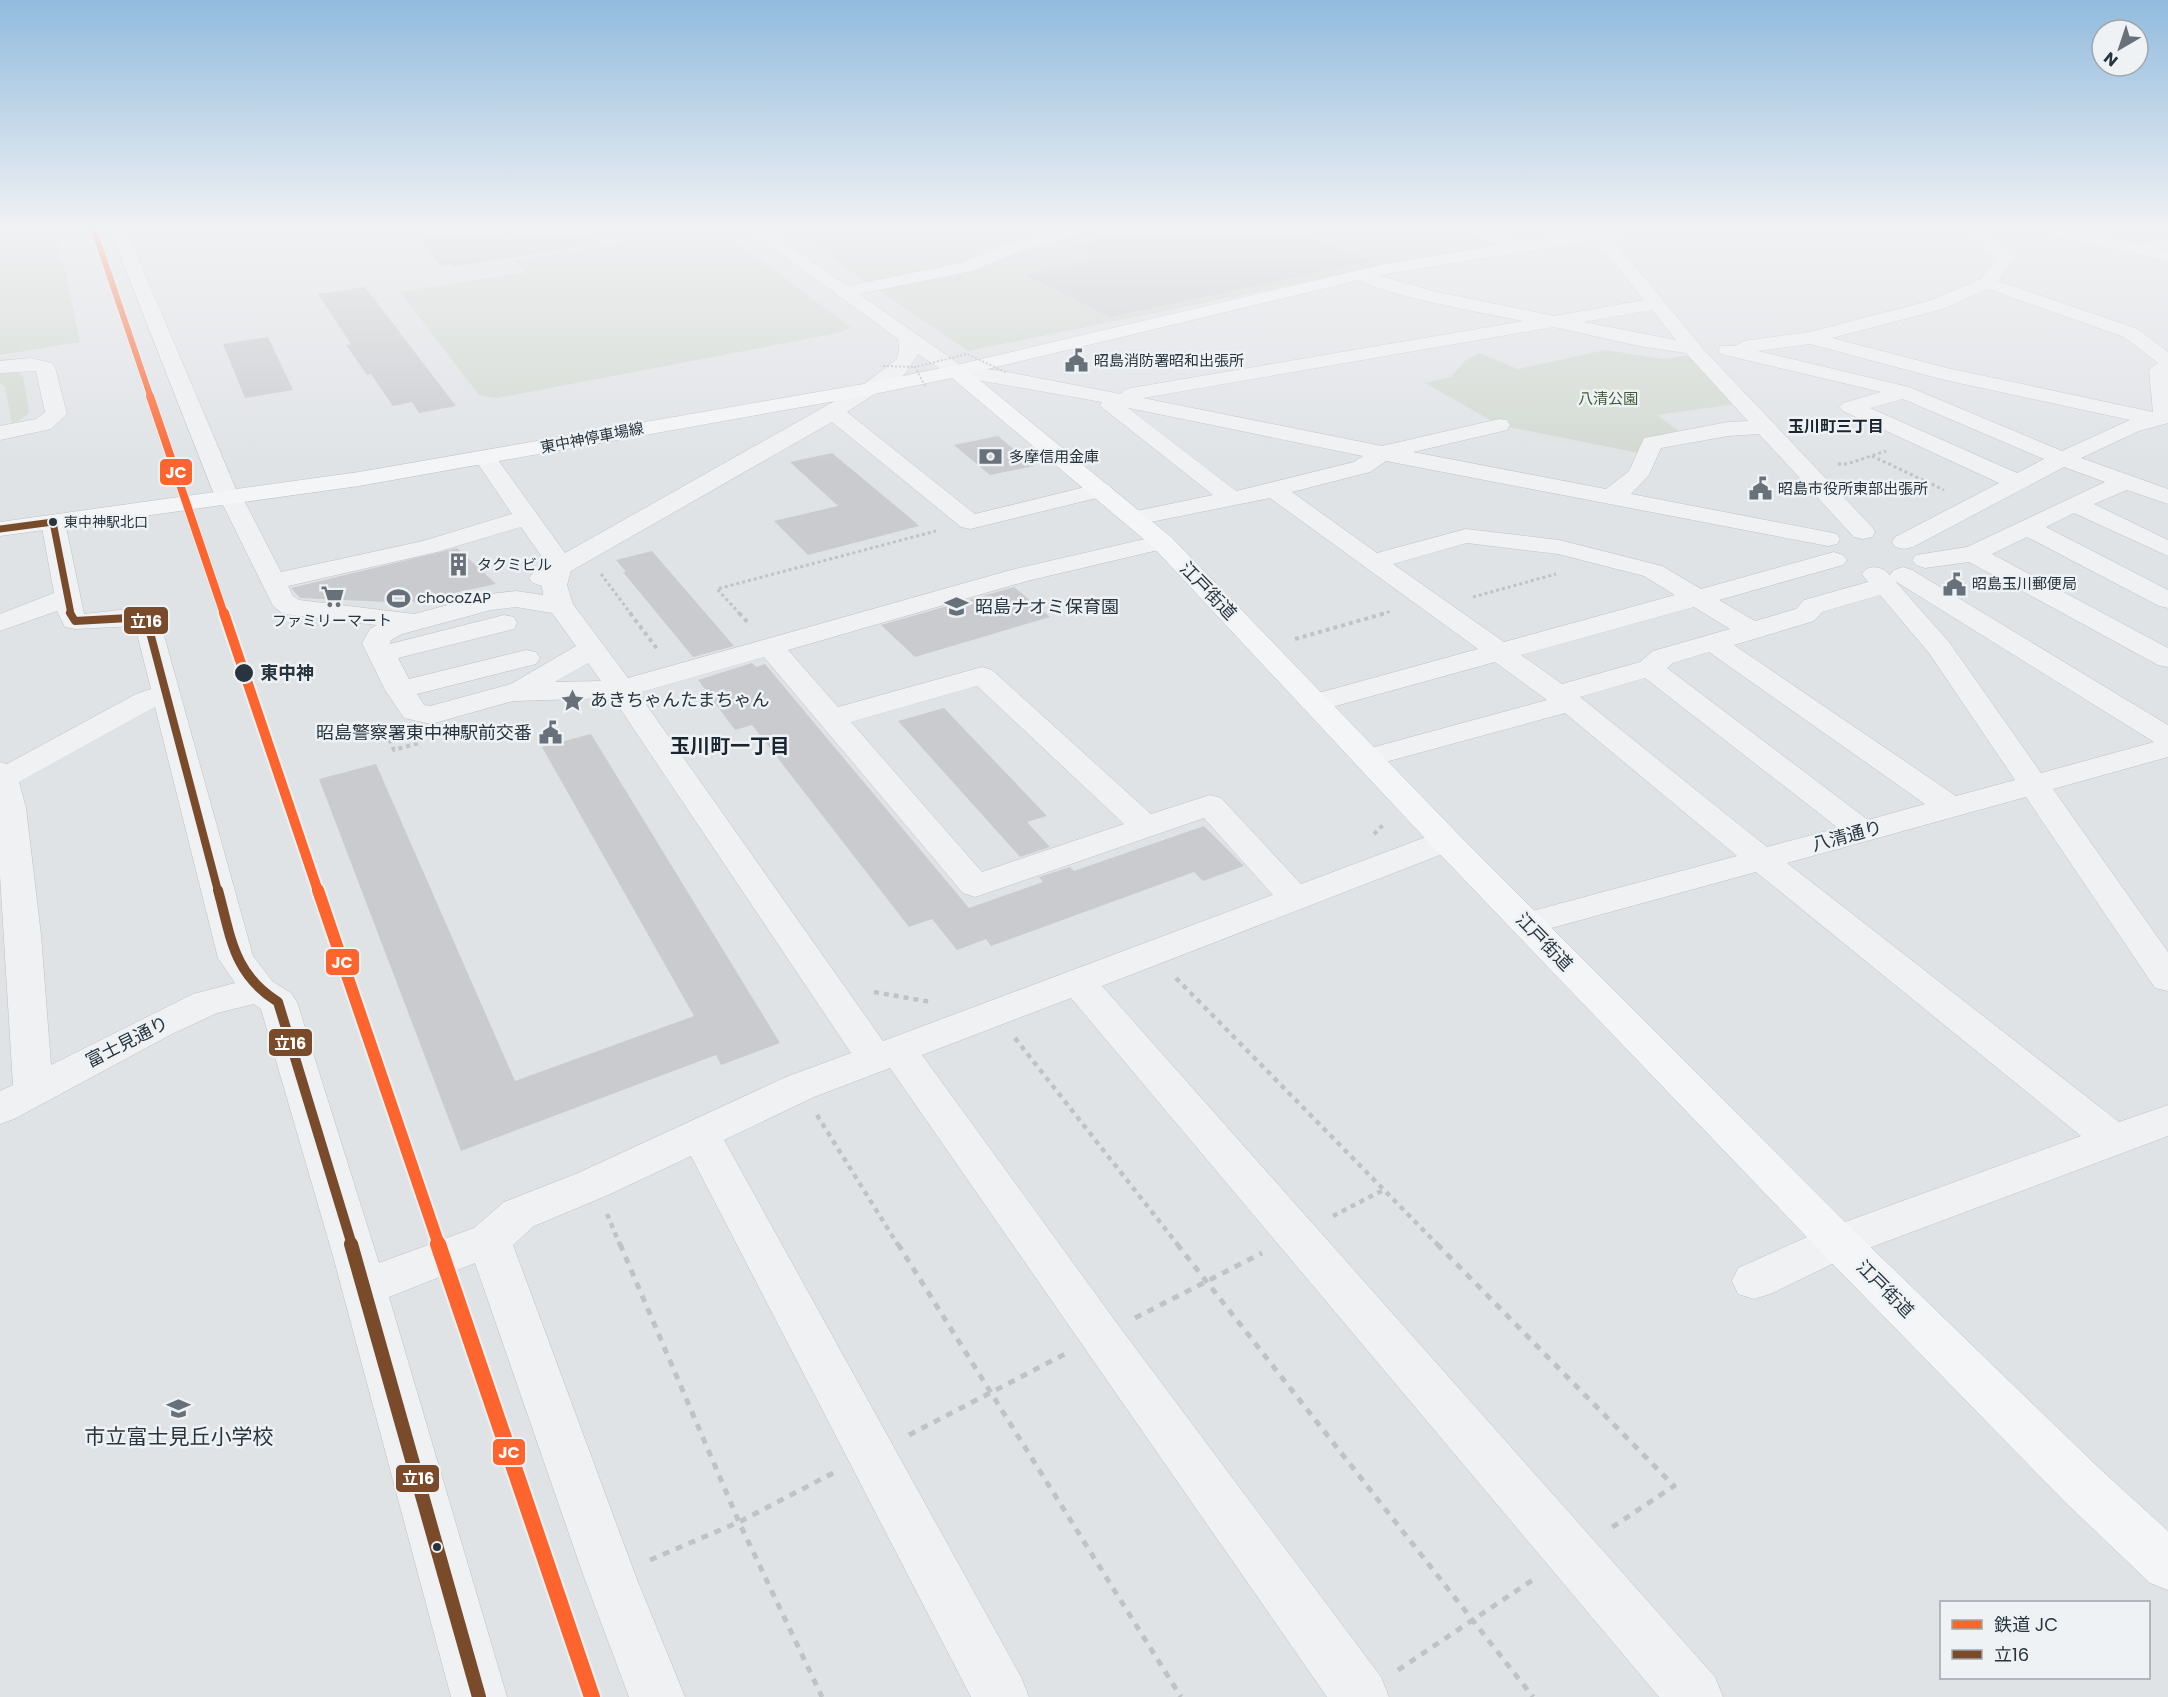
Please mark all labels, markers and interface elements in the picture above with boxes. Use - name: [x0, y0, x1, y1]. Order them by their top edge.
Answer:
- north arrow: [2090, 18, 2150, 78]
- text: N: [2099, 47, 2123, 72]
- public building icon: 昭島消防署昭和出張所: [1063, 348, 1089, 374]
- place label: 昭島消防署昭和出張所: [1094, 350, 1244, 371]
- park label: 八清公園: [1578, 388, 1638, 409]
- district label: 玉川町三丁目: [1788, 415, 1884, 438]
- street label: 東中神停車場線: [538, 417, 645, 458]
- bank icon: 多摩信用金庫: [978, 444, 1004, 470]
- place label: 多摩信用金庫: [1009, 446, 1099, 467]
- line badge: JC: [159, 458, 193, 486]
- text: JC: [165, 461, 187, 484]
- public building icon: 昭島市役所東部出張所: [1747, 476, 1773, 502]
- place label: 昭島市役所東部出張所: [1778, 478, 1928, 499]
- place label: 東中神駅北口: [64, 512, 148, 532]
- marker: 東中神駅北口: [47, 516, 59, 528]
- building icon: タクミビル: [446, 552, 472, 578]
- place label: タクミビル: [477, 554, 552, 575]
- street label: 江戸街道: [1174, 556, 1242, 625]
- public building icon: 昭島玉川郵便局: [1941, 571, 1967, 597]
- place label: 昭島玉川郵便局: [1972, 573, 2077, 594]
- supermarket icon: ファミリーマート: [319, 584, 345, 610]
- sports icon: chocoZAP: [386, 585, 412, 611]
- place label: chocoZAP: [417, 587, 491, 608]
- school or university icon: 昭島ナオミ保育園: [944, 594, 970, 620]
- place label: 昭島ナオミ保育園: [975, 594, 1119, 619]
- line badge: 立16: [123, 606, 169, 635]
- text: 立16: [130, 610, 162, 633]
- place label: ファミリーマート: [272, 610, 392, 631]
- place label: 東中神: [260, 660, 314, 685]
- marker: 東中神: [233, 662, 255, 684]
- place icon: あきちゃんたまちゃん: [559, 687, 585, 713]
- place label: あきちゃんたまちゃん: [590, 687, 769, 712]
- place label: 昭島警察署東中神駅前交番: [316, 720, 532, 745]
- public building icon: 昭島警察署東中神駅前交番: [537, 720, 563, 746]
- district label: 玉川町一丁目: [670, 732, 790, 760]
- street label: 八清通り: [1809, 814, 1885, 857]
- street label: 江戸街道: [1510, 907, 1578, 976]
- line badge: JC: [325, 948, 360, 976]
- text: JC: [331, 951, 353, 974]
- street label: 富士見通り: [81, 1010, 173, 1073]
- line badge: 立16: [268, 1028, 313, 1057]
- text: 立16: [274, 1032, 306, 1055]
- street label: 江戸街道: [1851, 1254, 1920, 1323]
- school or university icon: 市立富士見丘小学校: [166, 1396, 192, 1422]
- place label: 市立富士見丘小学校: [85, 1422, 274, 1451]
- line badge: JC: [492, 1438, 526, 1466]
- text: JC: [498, 1441, 520, 1464]
- line badge: 立16: [395, 1464, 440, 1493]
- text: 立16: [402, 1467, 434, 1490]
- unlabelled marker: [431, 1541, 443, 1553]
- legend: [1940, 1601, 2150, 1679]
- text: 鉄道 JC: [1994, 1612, 2058, 1637]
- text: 立16: [1994, 1642, 2029, 1667]

